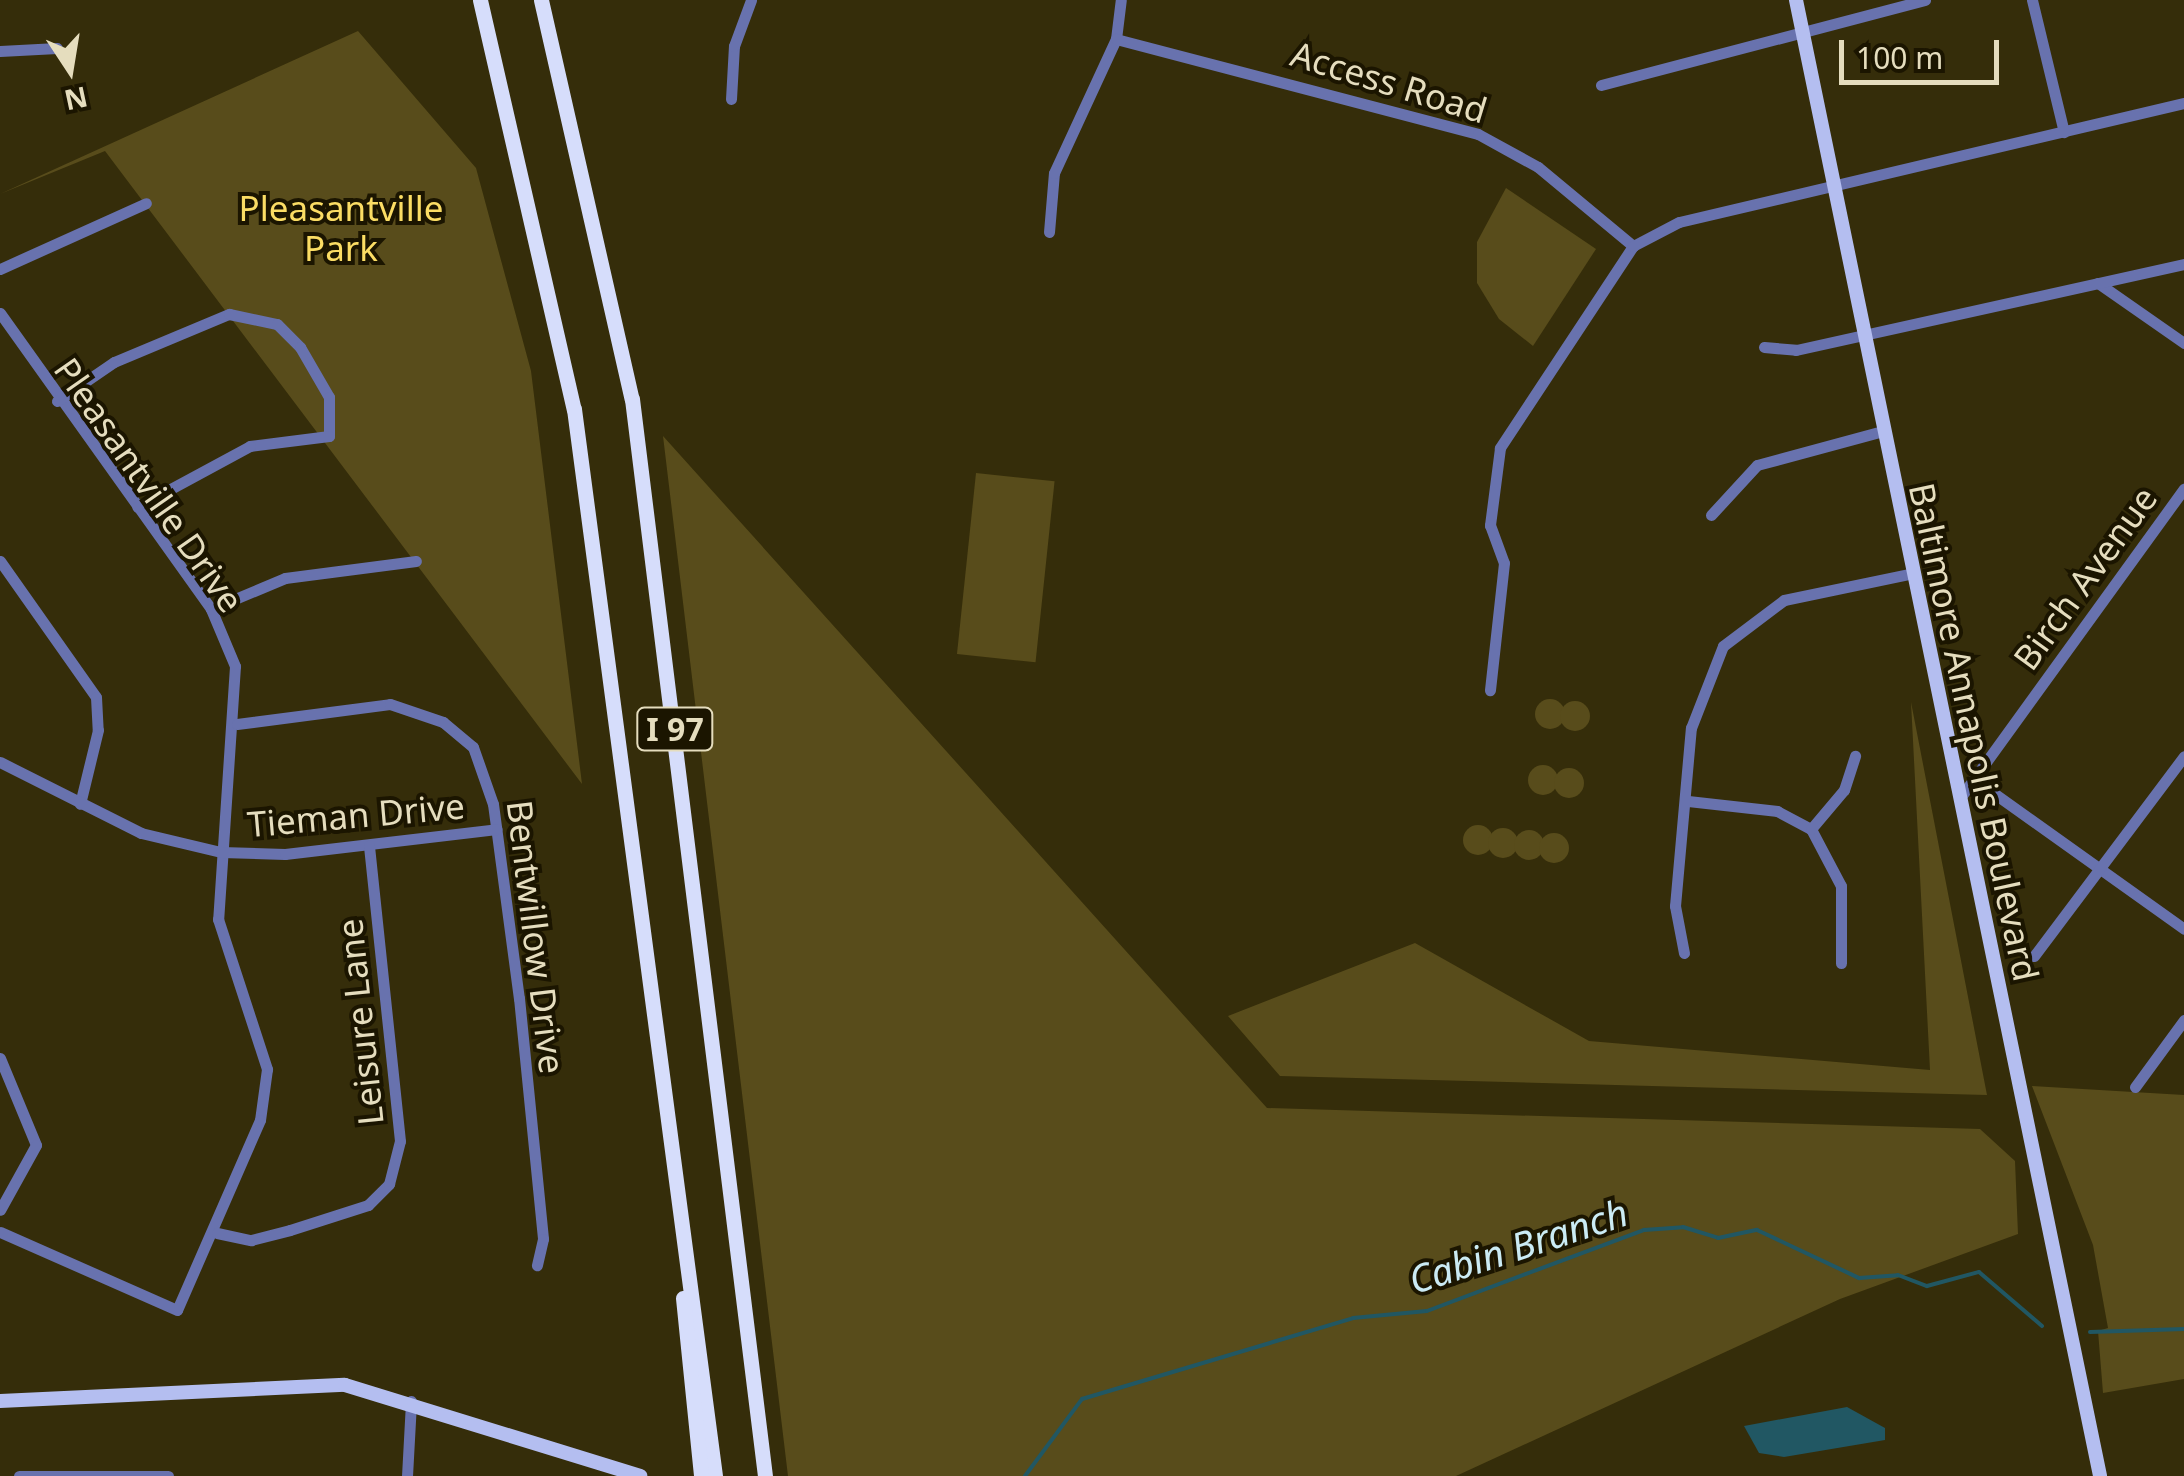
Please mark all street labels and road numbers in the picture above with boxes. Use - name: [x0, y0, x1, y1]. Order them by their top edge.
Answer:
- street label: Access Road: [1286, 32, 1492, 132]
- street label: Pleasantville Drive: [46, 350, 252, 620]
- street label: Birch Avenue: [2005, 478, 2165, 678]
- street label: Baltimore Annapolis Boulevard: [1901, 479, 2047, 985]
- road number: I 97: [635, 702, 715, 756]
- street label: Tieman Drive: [246, 785, 466, 845]
- street label: Bentwillow Drive: [498, 798, 574, 1076]
- street label: Leisure Lane: [328, 917, 392, 1127]

